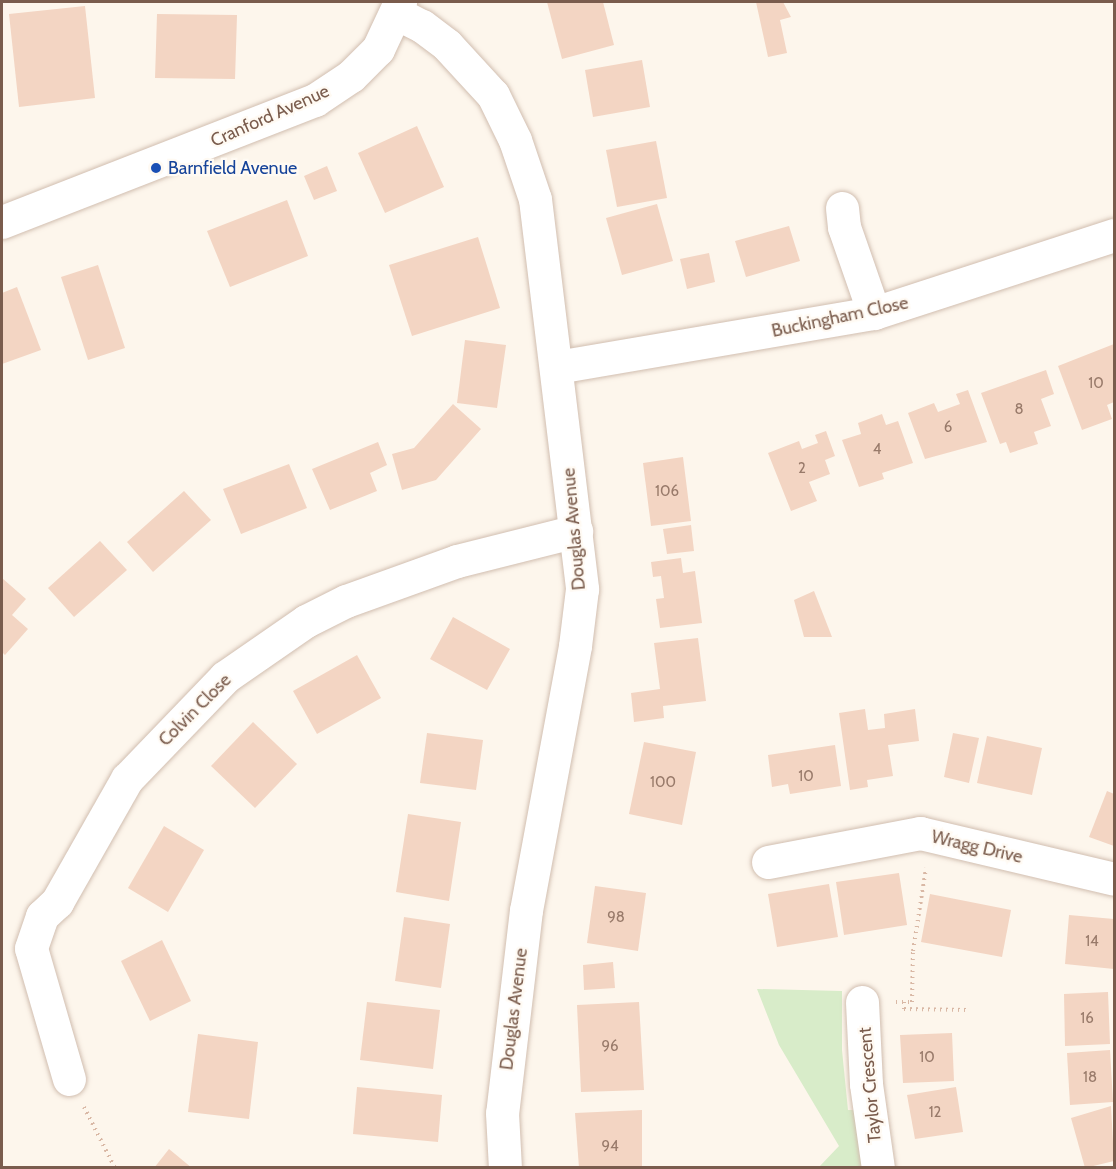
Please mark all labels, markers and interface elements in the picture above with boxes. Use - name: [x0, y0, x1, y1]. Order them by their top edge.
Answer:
- street label: Cranford Avenue: [207, 80, 333, 152]
- place label: Barnfield Avenue: [168, 157, 297, 179]
- marker: Barnfield Avenue: [149, 161, 163, 175]
- street label: Buckingham Close: [770, 292, 910, 342]
- house number: 10: [1088, 375, 1104, 393]
- house number: 8: [1014, 401, 1024, 419]
- house number: 6: [944, 419, 952, 437]
- house number: 4: [873, 441, 881, 459]
- house number: 2: [798, 460, 806, 478]
- street label: Douglas Avenue: [558, 467, 590, 591]
- house number: 106: [655, 483, 679, 501]
- street label: Colvin Close: [154, 669, 236, 751]
- house number: 10: [798, 768, 814, 786]
- house number: 100: [650, 774, 676, 792]
- street label: Wragg Drive: [929, 826, 1025, 868]
- house number: 98: [607, 909, 625, 927]
- house number: 14: [1085, 933, 1099, 951]
- street label: Douglas Avenue: [496, 947, 532, 1071]
- house number: 16: [1080, 1010, 1094, 1028]
- street label: Taylor Crescent: [854, 1026, 886, 1144]
- house number: 96: [601, 1038, 619, 1056]
- house number: 10: [919, 1049, 935, 1067]
- house number: 18: [1083, 1069, 1097, 1087]
- house number: 12: [929, 1104, 941, 1122]
- house number: 94: [601, 1138, 619, 1156]

